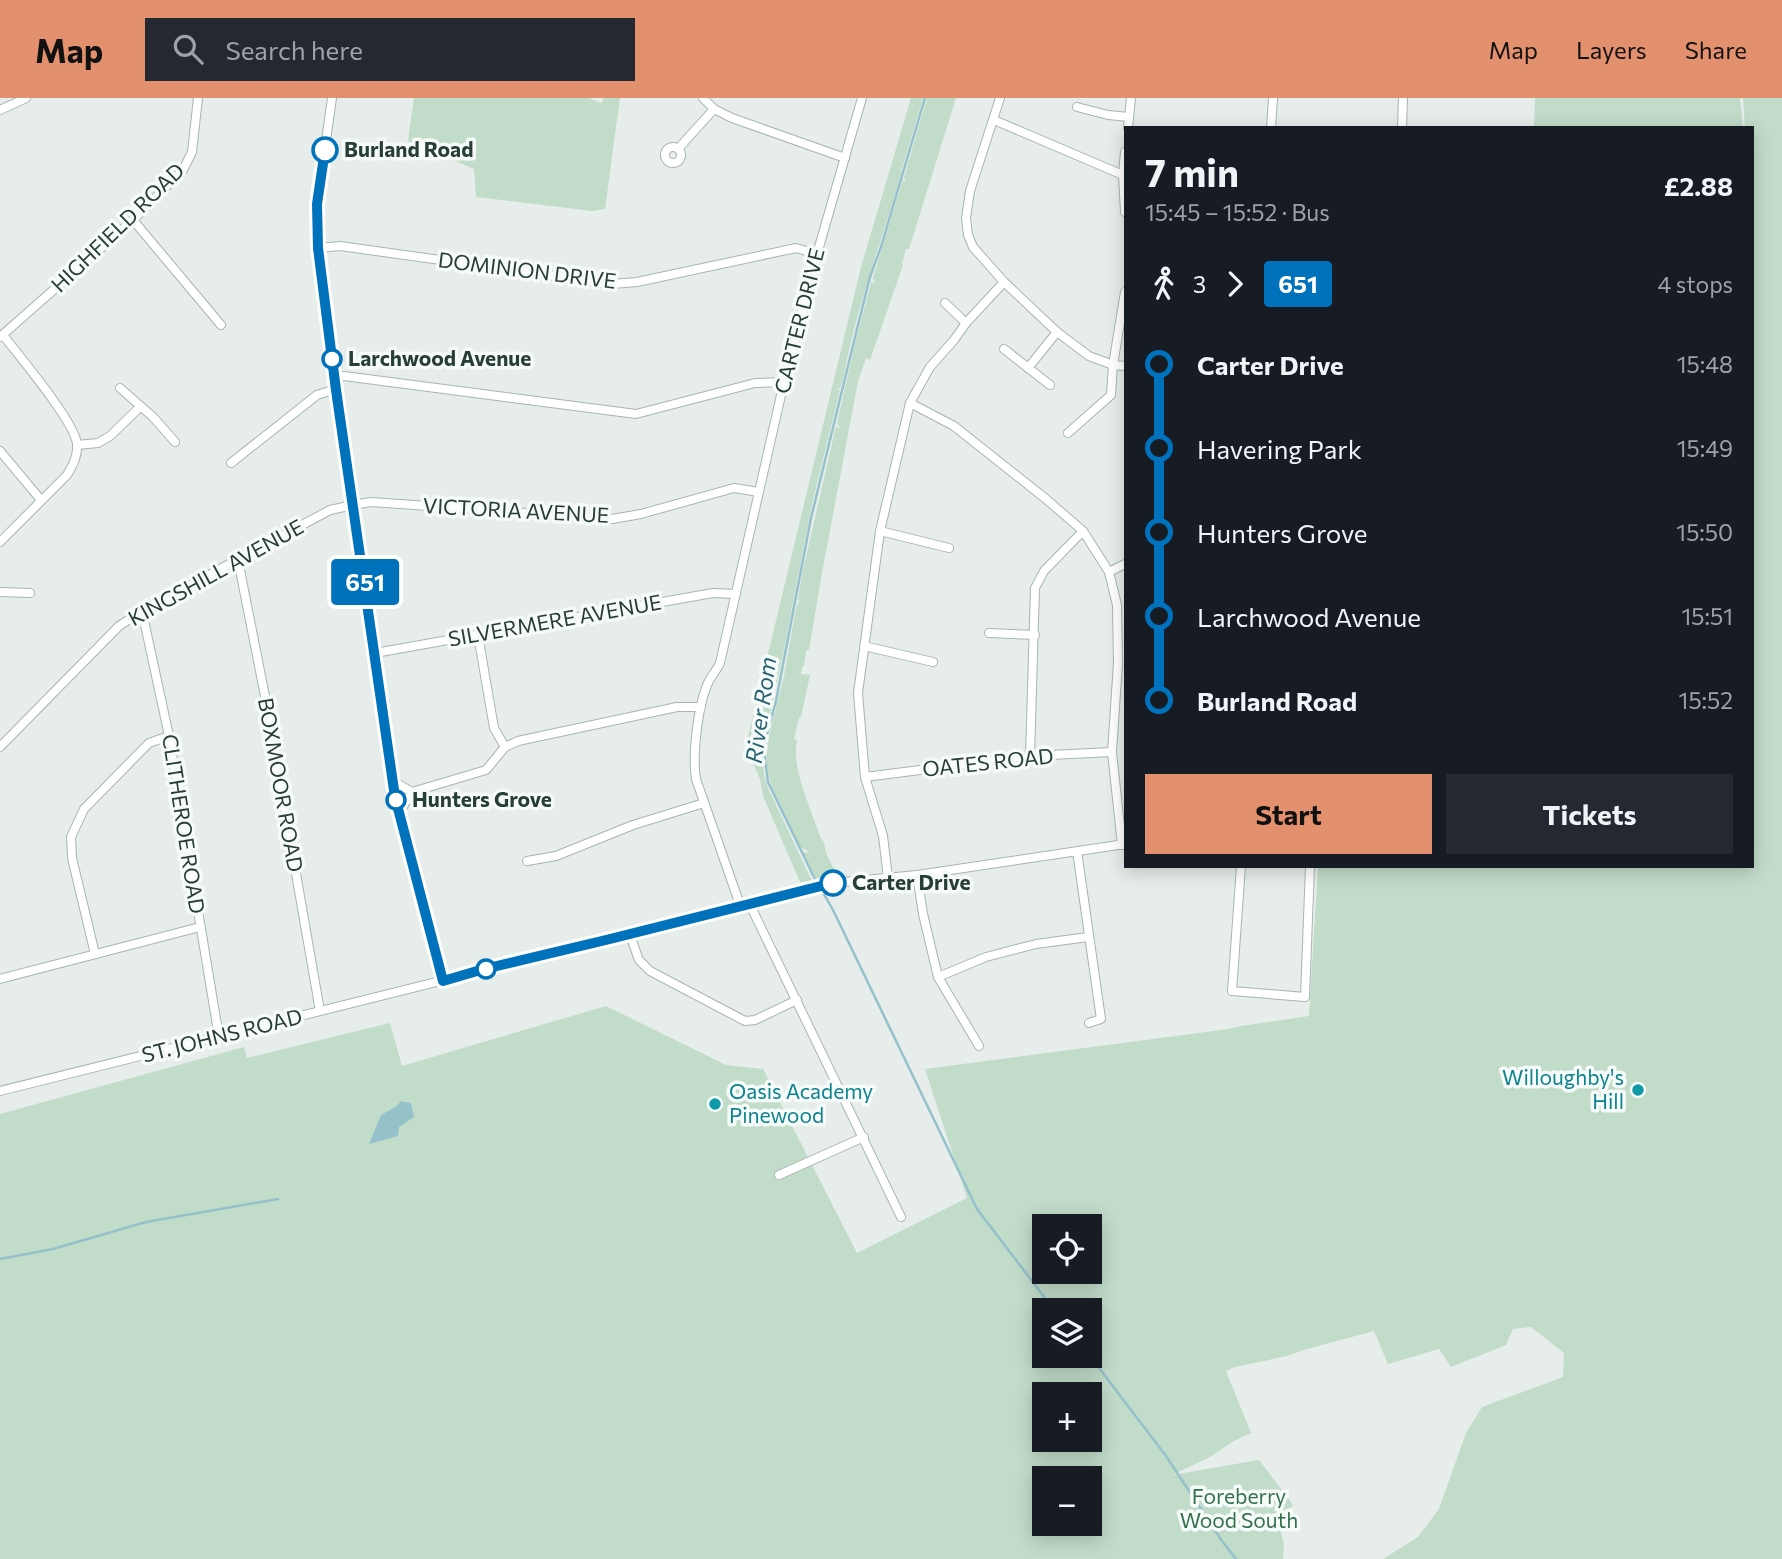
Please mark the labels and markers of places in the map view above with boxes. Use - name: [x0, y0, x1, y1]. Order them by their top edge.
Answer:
- place label: Burland Road: [344, 136, 473, 161]
- marker: Burland Road: [312, 137, 338, 163]
- place label: Larchwood Avenue: [348, 345, 531, 370]
- marker: Larchwood Avenue: [322, 349, 342, 369]
- place label: Hunters Grove: [412, 786, 552, 811]
- marker: Hunters Grove: [386, 790, 406, 810]
- place label: Carter Drive: [852, 869, 971, 894]
- marker: Carter Drive: [820, 870, 846, 896]
- unlabelled marker: [476, 959, 496, 979]
- place label: Willoughby's Hill: [1502, 1064, 1624, 1113]
- place label: Oasis Academy Pinewood: [729, 1078, 873, 1127]
- marker: Willoughby's Hill: [1630, 1082, 1646, 1098]
- marker: Oasis Academy Pinewood: [707, 1096, 723, 1112]

